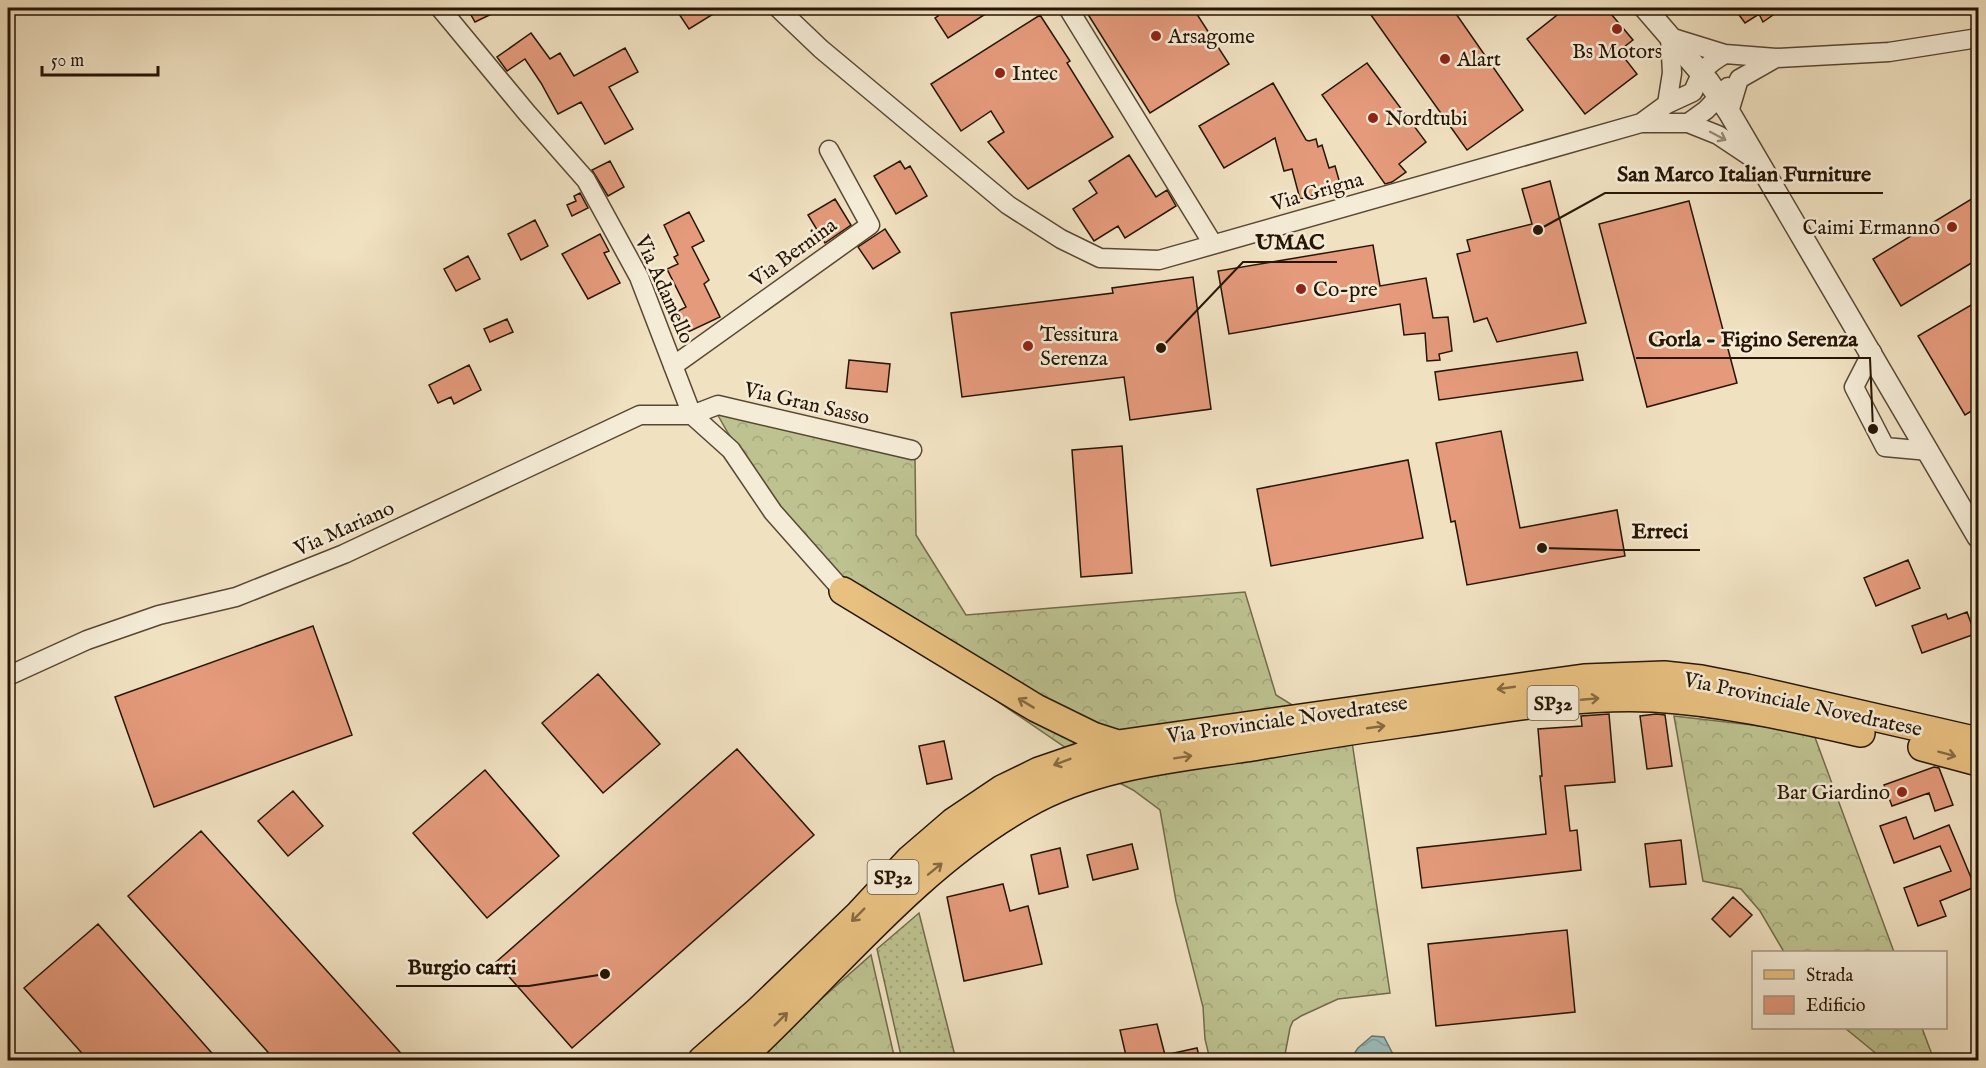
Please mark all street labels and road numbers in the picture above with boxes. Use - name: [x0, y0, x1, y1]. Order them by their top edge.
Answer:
- street label: Via Grigna: [1267, 166, 1368, 219]
- street label: Via Bernina: [744, 212, 844, 295]
- street label: Via Adamello: [627, 230, 700, 348]
- street label: Via Gran Sasso: [740, 377, 872, 432]
- street label: Via Mariano: [289, 495, 399, 564]
- street label: Via Provinciale Novedratese: [1680, 667, 1925, 744]
- road number: SP32: [1528, 686, 1578, 720]
- street label: Via Provinciale Novedratese: [1164, 690, 1410, 751]
- road number: SP32: [868, 860, 918, 894]

